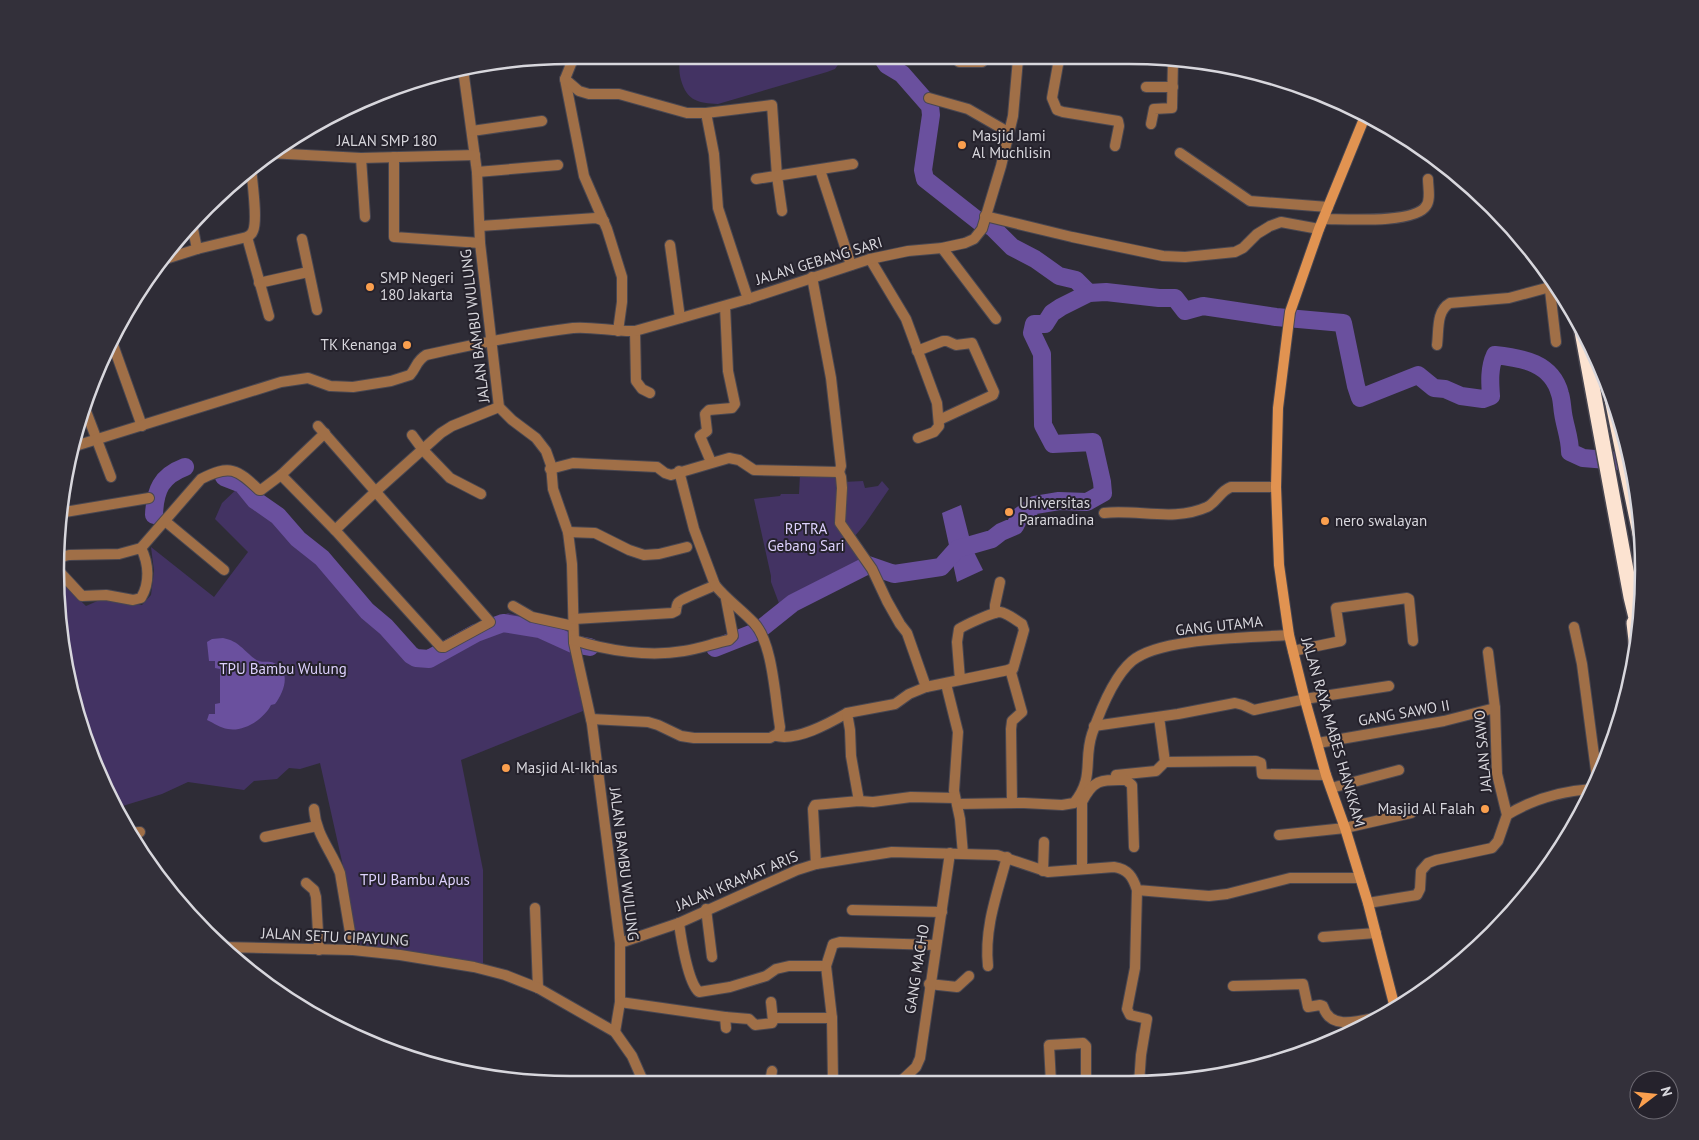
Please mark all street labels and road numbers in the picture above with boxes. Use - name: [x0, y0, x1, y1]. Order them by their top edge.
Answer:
- street label: JALAN SMP 180: [336, 131, 437, 150]
- street label: JALAN GEBANG SARI: [752, 232, 885, 289]
- street label: JALAN BAMBU WULUNG: [456, 248, 493, 405]
- street label: GANG UTAMA: [1174, 611, 1264, 640]
- street label: JALAN RAYA MABES HANKKAM: [1297, 634, 1370, 829]
- street label: GANG SAWO II: [1357, 695, 1451, 730]
- street label: JALAN SAWO: [1469, 709, 1496, 794]
- street label: JALAN BAMBU WULUNG: [606, 785, 643, 942]
- street label: JALAN KRAMAT ARIS: [672, 846, 801, 915]
- street label: JALAN SETU CIPAYUNG: [260, 923, 409, 950]
- street label: GANG MACHO: [900, 923, 933, 1015]

